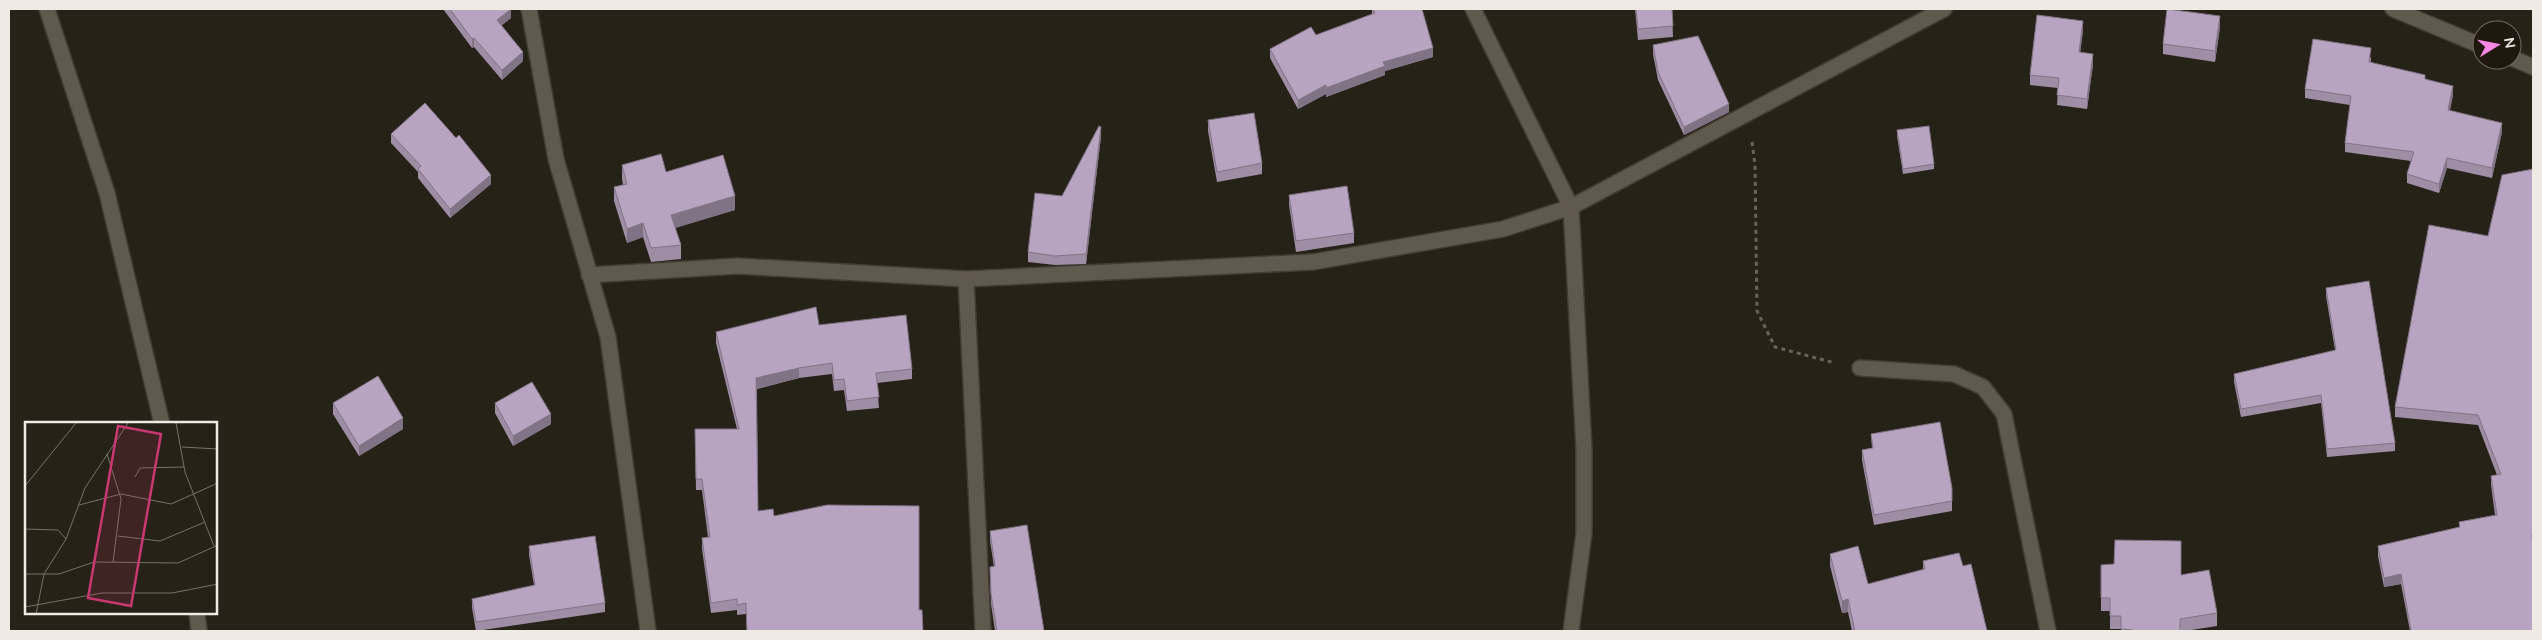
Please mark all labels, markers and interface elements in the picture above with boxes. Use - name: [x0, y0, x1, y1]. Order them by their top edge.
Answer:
- north arrow: [2472, 20, 2522, 70]
- text: N: [2500, 36, 2520, 50]
- inset map: [25, 422, 218, 615]

